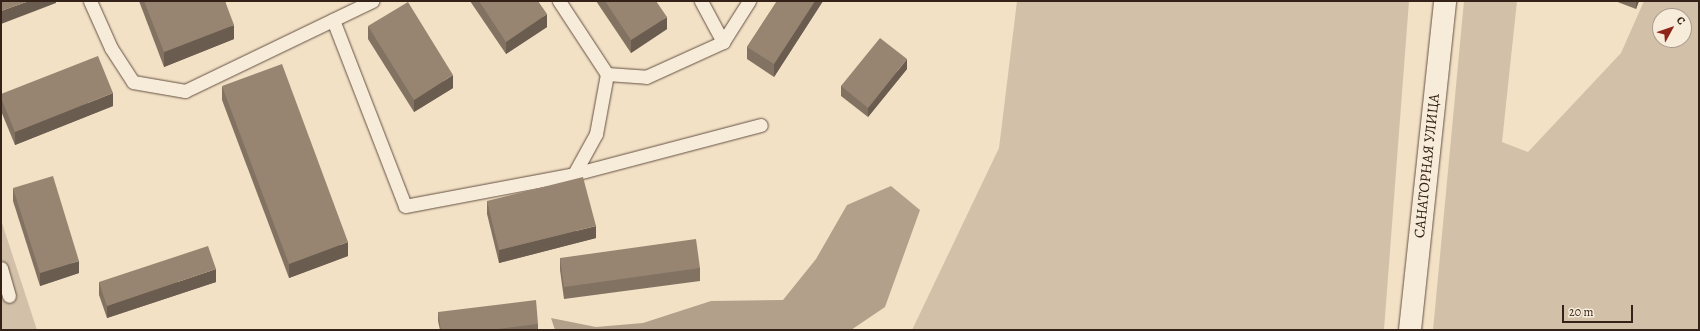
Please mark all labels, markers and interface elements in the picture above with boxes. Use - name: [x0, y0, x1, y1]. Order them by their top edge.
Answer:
- north arrow: [1652, 8, 1692, 48]
- text: С: [1673, 13, 1689, 28]
- street label: САНАТОРНАЯ УЛИЦА: [1410, 93, 1444, 239]
- scale bar: [1564, 297, 1635, 323]
- text: 20 m: [1569, 304, 1593, 320]

